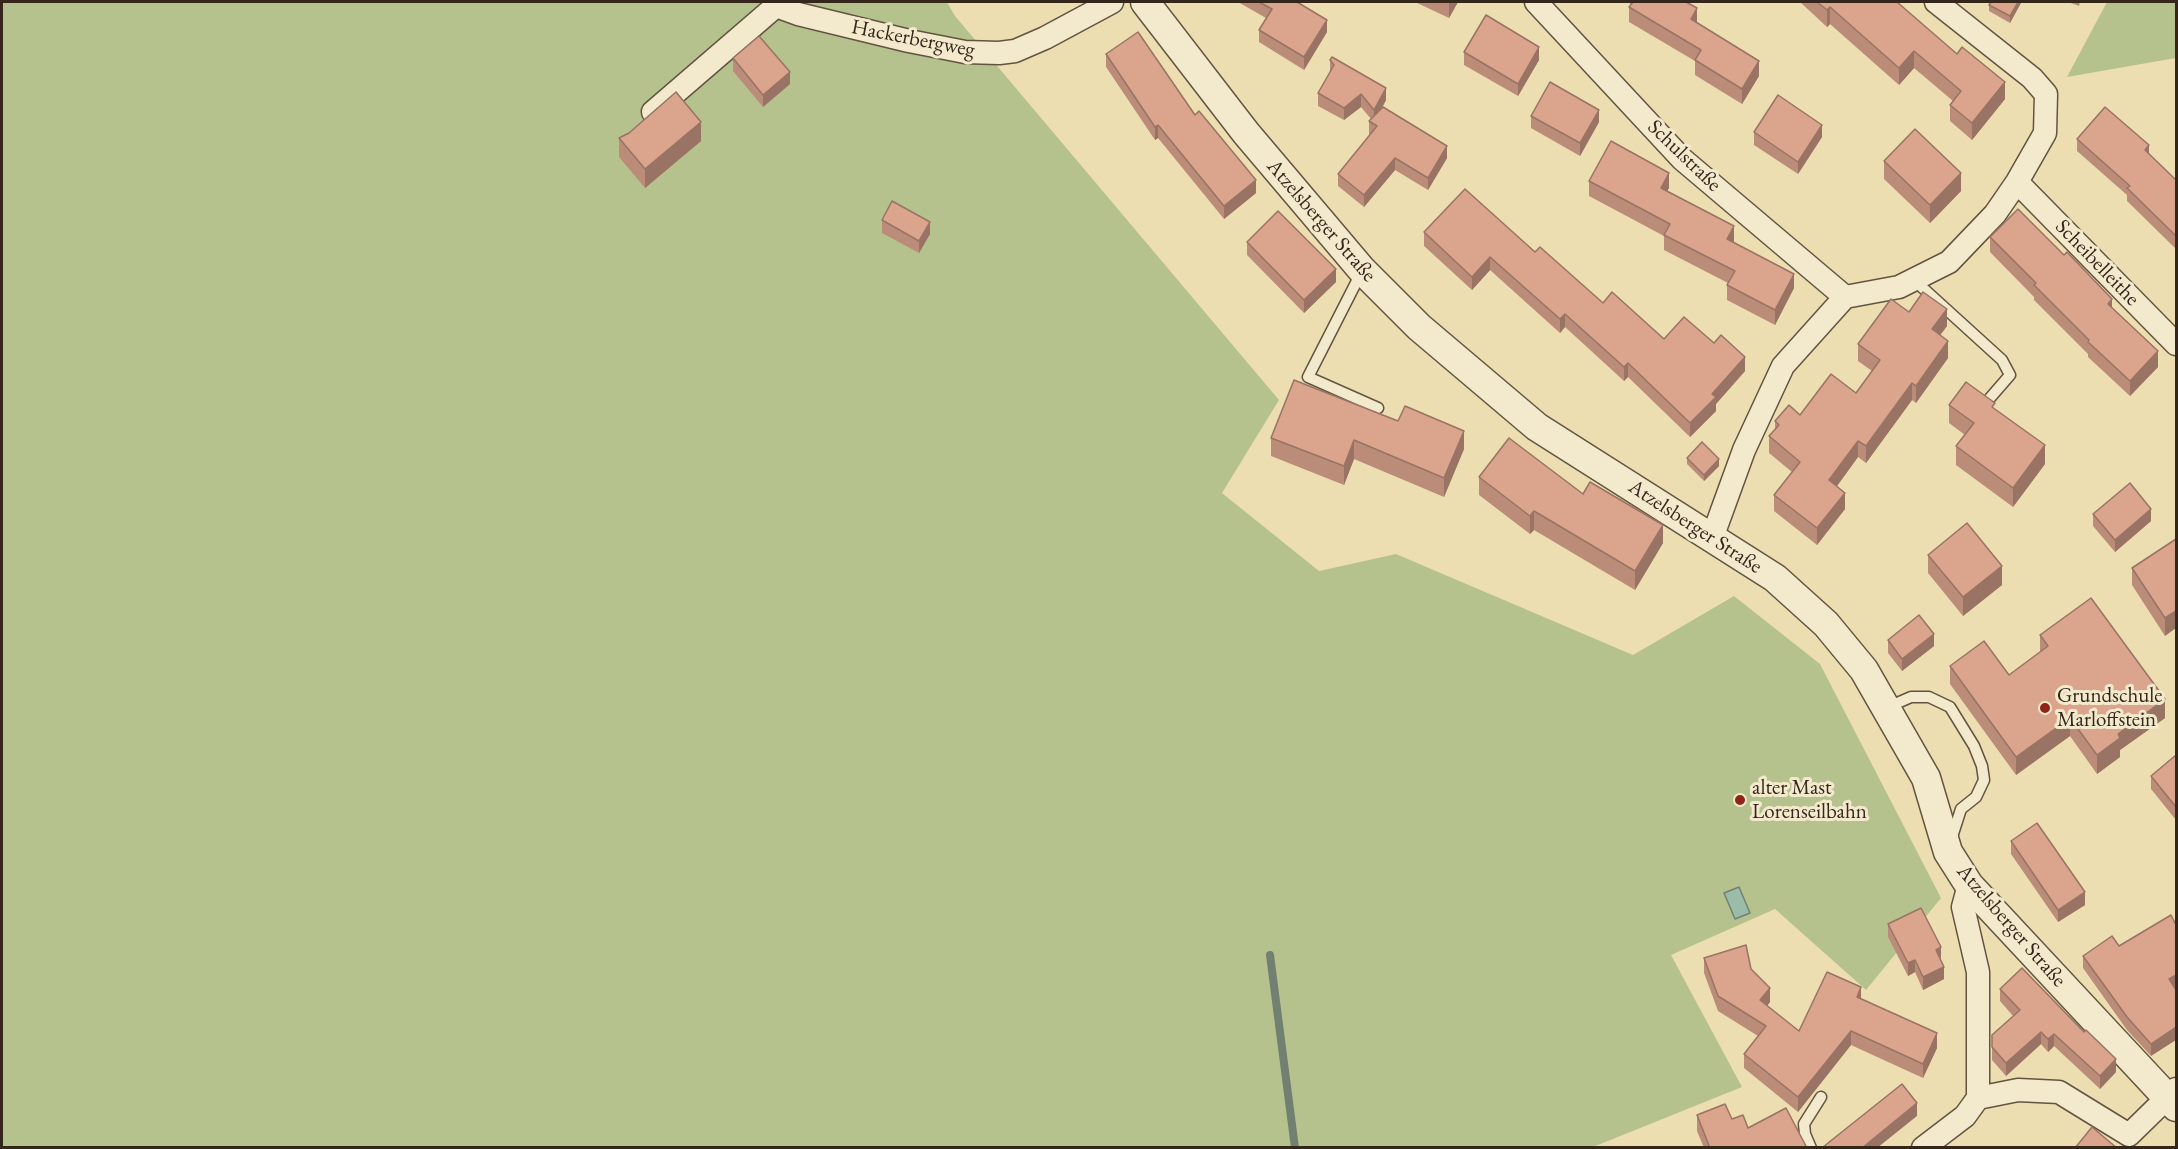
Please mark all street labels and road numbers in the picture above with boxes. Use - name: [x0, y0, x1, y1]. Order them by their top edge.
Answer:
- street label: Hackerbergweg: [849, 15, 977, 63]
- street label: Schulstraße: [1642, 115, 1726, 197]
- street label: Atzelsberger Straße: [1261, 155, 1381, 287]
- street label: Scheibelleithe: [2050, 215, 2144, 311]
- street label: Atzelsberger Straße: [1624, 474, 1766, 580]
- street label: Atzelsberger Straße: [1951, 860, 2071, 992]

